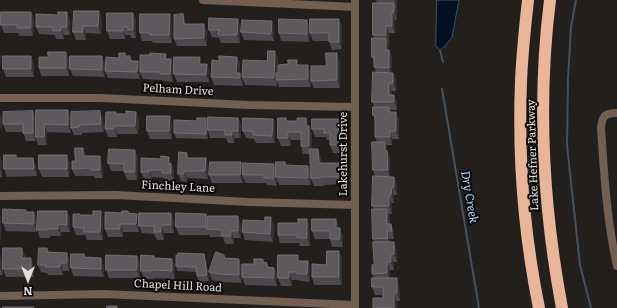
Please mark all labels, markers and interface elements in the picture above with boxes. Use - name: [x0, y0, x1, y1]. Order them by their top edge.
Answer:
- street label: Pelham Drive: [142, 82, 214, 98]
- street label: Lake Hefner Parkway: [524, 99, 542, 211]
- street label: Lakehurst Drive: [337, 112, 351, 196]
- water label: Dry Creek: [457, 170, 481, 224]
- street label: Finchley Lane: [141, 178, 215, 196]
- north arrow: [8, 260, 48, 300]
- street label: Chapel Hill Road: [134, 277, 222, 295]
- text: N: [23, 284, 33, 300]

